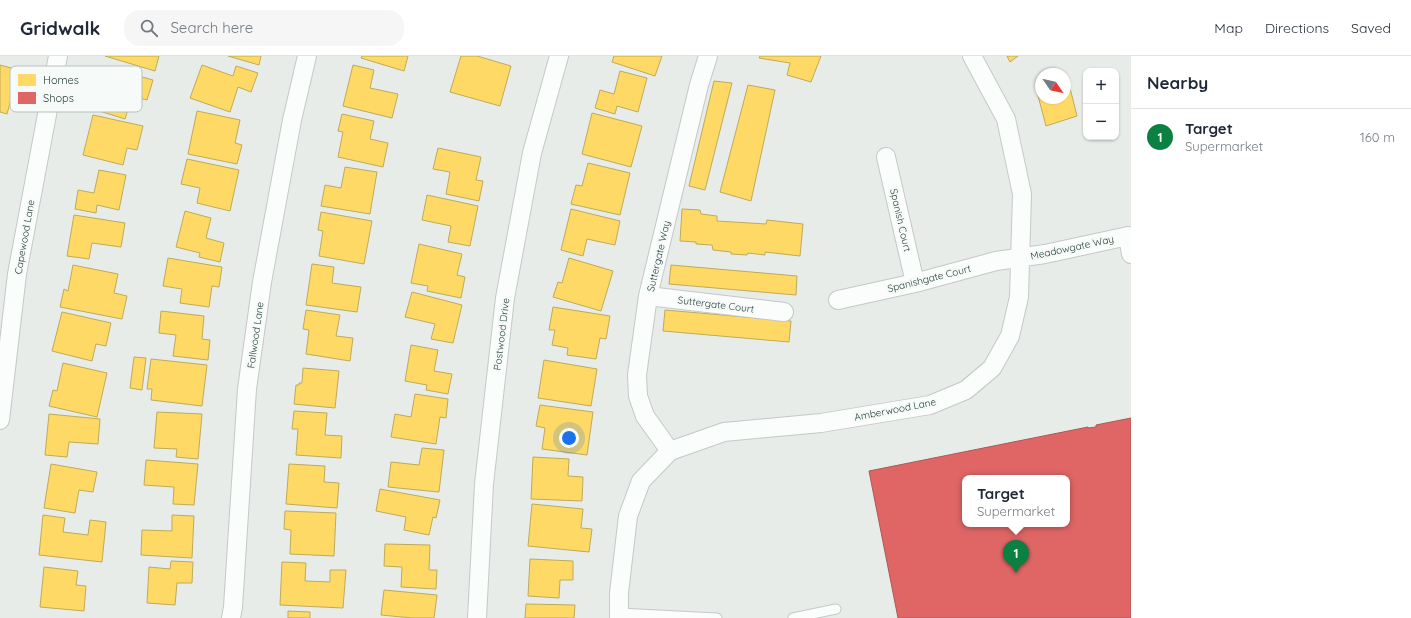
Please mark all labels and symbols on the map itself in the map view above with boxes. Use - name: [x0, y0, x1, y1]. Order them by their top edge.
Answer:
- legend: [10, 66, 142, 112]
- north arrow: [1035, 68, 1071, 104]
- text: Homes: [43, 73, 79, 87]
- text: Shops: [43, 91, 74, 105]
- street label: Spanish Court: [887, 187, 914, 253]
- street label: Capewood Lane: [12, 198, 38, 275]
- street label: Suttergate Way: [644, 219, 673, 293]
- street label: Meadowgate Way: [1029, 232, 1115, 263]
- street label: Spanishgate Court: [886, 262, 973, 295]
- street label: Suttergate Court: [677, 293, 755, 316]
- street label: Postwood Drive: [491, 297, 512, 371]
- street label: Fallwood Lane: [244, 301, 267, 369]
- street label: Amberwood Lane: [853, 395, 937, 424]
- your location: [559, 428, 579, 448]
- pin: 1: [1003, 540, 1029, 573]

